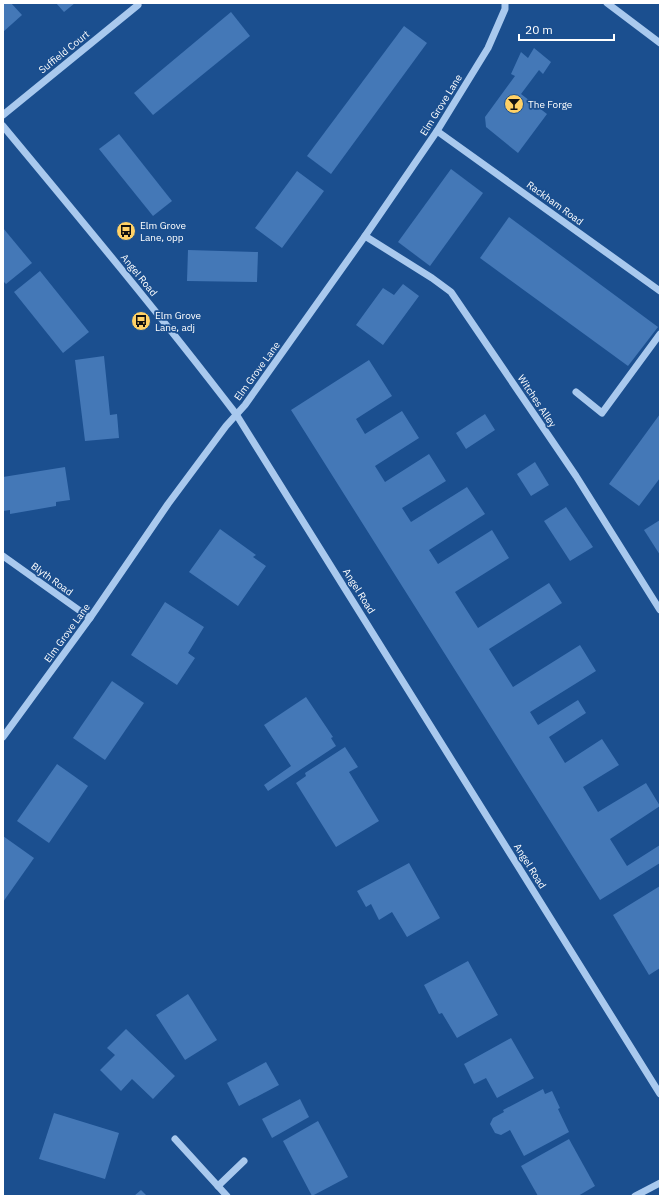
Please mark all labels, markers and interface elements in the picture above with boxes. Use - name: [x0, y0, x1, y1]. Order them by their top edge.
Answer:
- scale bar: [519, 16, 614, 42]
- text: 20 m: [525, 22, 553, 37]
- street label: Suffield Court: [36, 27, 92, 76]
- street label: Elm Grove Lane: [417, 71, 465, 138]
- bar icon: The Forge: [503, 93, 525, 115]
- place label: The Forge: [528, 98, 573, 111]
- street label: Rackham Road: [524, 178, 586, 228]
- place label: Elm Grove Lane, opp: [140, 219, 187, 244]
- bus stop icon: Elm Grove Lane, opp: [115, 220, 137, 242]
- street label: Angel Road: [118, 251, 160, 299]
- place label: Elm Grove Lane, adj: [155, 309, 202, 334]
- bus stop icon: Elm Grove Lane, adj: [130, 310, 152, 332]
- street label: Elm Grove Lane: [231, 338, 283, 403]
- street label: Witches Alley: [515, 372, 559, 430]
- street label: Blyth Road: [28, 559, 76, 599]
- street label: Angel Road: [340, 566, 378, 616]
- street label: Elm Grove Lane: [41, 600, 93, 665]
- street label: Angel Road: [511, 841, 549, 891]

